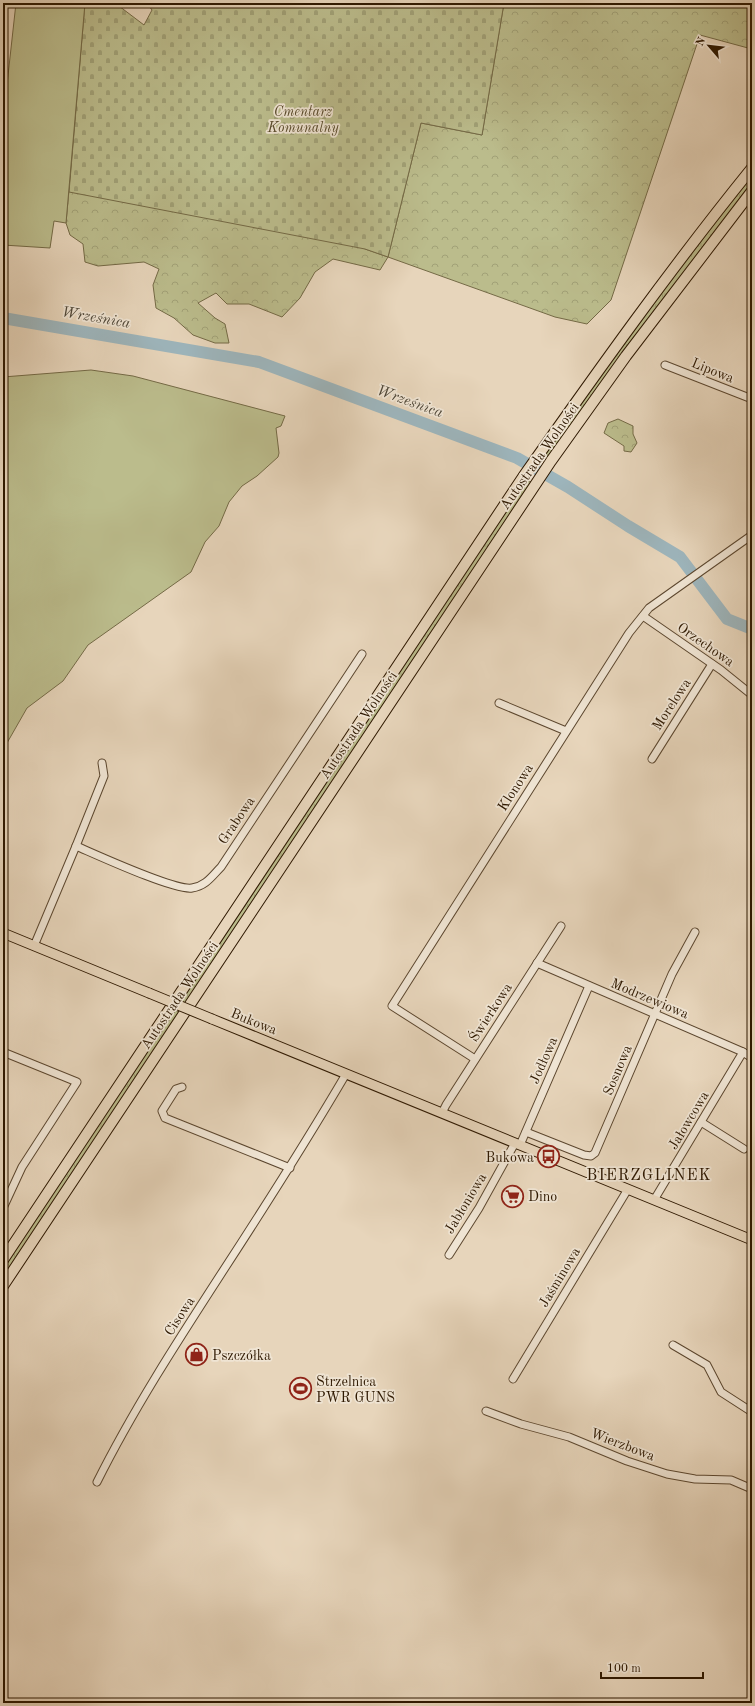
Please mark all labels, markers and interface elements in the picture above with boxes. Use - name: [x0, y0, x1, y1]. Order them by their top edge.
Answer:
- north arrow: [689, 26, 729, 66]
- text: N: [695, 35, 709, 48]
- park label: Cmentarz Komunalny: [266, 105, 339, 136]
- water label: Wrześnica: [60, 305, 131, 332]
- street label: Lipowa: [689, 356, 736, 386]
- water label: Wrześnica: [374, 383, 445, 421]
- street label: Autostrada Wolności: [498, 401, 582, 512]
- street label: Orzechowa: [674, 620, 737, 670]
- street label: Autostrada Wolności: [318, 669, 400, 782]
- street label: Morelowa: [650, 676, 694, 733]
- street label: Klonowa: [496, 761, 536, 814]
- street label: Grabowa: [216, 794, 258, 847]
- street label: Autostrada Wolności: [139, 939, 221, 1052]
- street label: Modrzewiowa: [609, 976, 691, 1022]
- street label: Świerkowa: [463, 978, 515, 1044]
- street label: Bukowa: [229, 1006, 279, 1038]
- street label: Jodłowa: [527, 1035, 560, 1086]
- street label: Sosnowa: [601, 1043, 635, 1098]
- street label: Jałowcowa: [666, 1089, 712, 1152]
- bus stop icon: Bukowa: [536, 1144, 562, 1170]
- place label: Bukowa: [486, 1151, 534, 1165]
- district label: BIERZGLINEK: [586, 1168, 712, 1184]
- street label: Jabłoniowa: [442, 1171, 489, 1236]
- supermarket icon: Dino: [500, 1183, 526, 1209]
- place label: Dino: [528, 1190, 557, 1204]
- street label: Jaśminowa: [537, 1245, 583, 1310]
- street label: Cisowa: [162, 1295, 198, 1339]
- shop icon: Pszczółka: [183, 1342, 209, 1368]
- place label: Pszczółka: [212, 1349, 271, 1363]
- place label: Strzelnica PWR GUNS: [316, 1375, 395, 1405]
- sports icon: Strzelnica PWR GUNS: [287, 1376, 313, 1402]
- street label: Wierzbowa: [589, 1426, 657, 1464]
- scale bar: [601, 1654, 703, 1680]
- text: 100 m: [607, 1663, 641, 1675]

